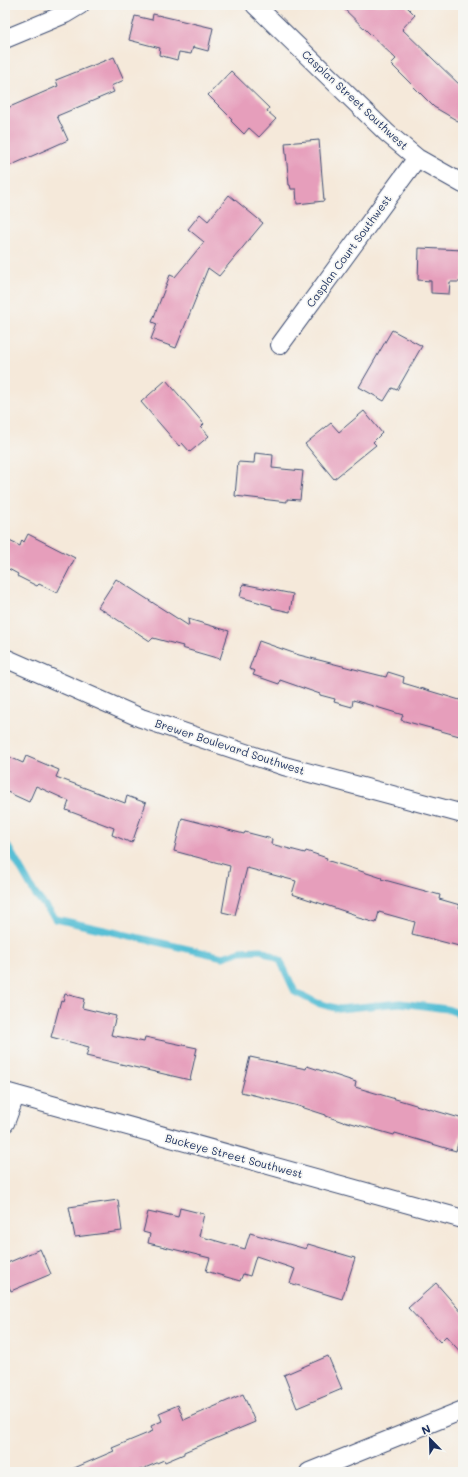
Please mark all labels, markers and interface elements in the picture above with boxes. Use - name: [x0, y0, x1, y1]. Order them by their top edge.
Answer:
- street label: Casplan Street Southwest: [299, 46, 412, 153]
- street label: Casplan Court Southwest: [303, 191, 395, 310]
- street label: Brewer Boulevard Southwest: [153, 715, 307, 778]
- street label: Buckeye Street Southwest: [164, 1130, 305, 1181]
- north arrow: [410, 1419, 450, 1459]
- text: N: [419, 1421, 433, 1438]

